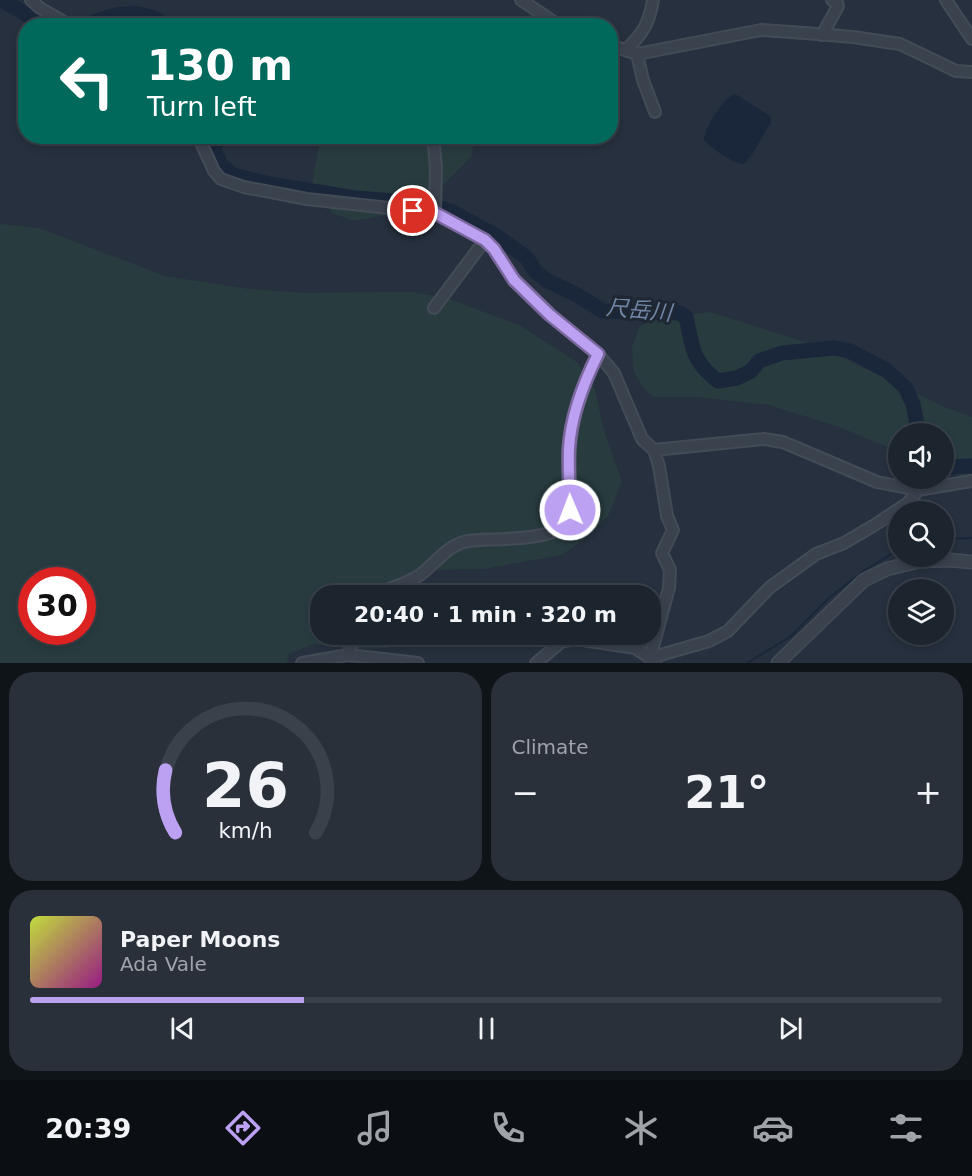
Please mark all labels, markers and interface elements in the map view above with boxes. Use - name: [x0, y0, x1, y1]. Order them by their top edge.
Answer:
- text: 130 m: [147, 41, 293, 90]
- icon: left: [48, 42, 126, 120]
- text: Turn left: [147, 91, 257, 122]
- pin: [387, 185, 438, 236]
- icon: arrive: [396, 194, 429, 227]
- water label: 尺岳川: [605, 295, 675, 326]
- map controls: [888, 423, 954, 645]
- button: sound: [888, 423, 954, 489]
- position arrow: [538, 478, 602, 542]
- button: search: [888, 501, 954, 567]
- speed limit sign: 30: [18, 567, 96, 645]
- button: layers: [888, 579, 954, 645]
- text: 20:40 · 1 min · 320 m: [354, 602, 617, 627]
- text: Climate: [512, 735, 588, 759]
- text: 26: [202, 749, 289, 822]
- text: 21°: [684, 766, 769, 819]
- text: −: [512, 773, 539, 812]
- text: +: [914, 773, 942, 812]
- text: km/h: [218, 819, 272, 844]
- text: Paper Moons: [120, 927, 280, 952]
- text: Ada Vale: [120, 952, 207, 976]
- icon: previous: [166, 1012, 199, 1045]
- icon: pause: [470, 1012, 503, 1045]
- icon: next: [774, 1012, 807, 1045]
- icon: directions: [222, 1107, 264, 1149]
- icon: music: [354, 1107, 396, 1149]
- icon: phone: [487, 1107, 529, 1149]
- icon: climate: [620, 1107, 662, 1149]
- icon: car: [752, 1107, 794, 1149]
- icon: filters: [885, 1107, 927, 1149]
- text: 20:39: [45, 1113, 131, 1144]

